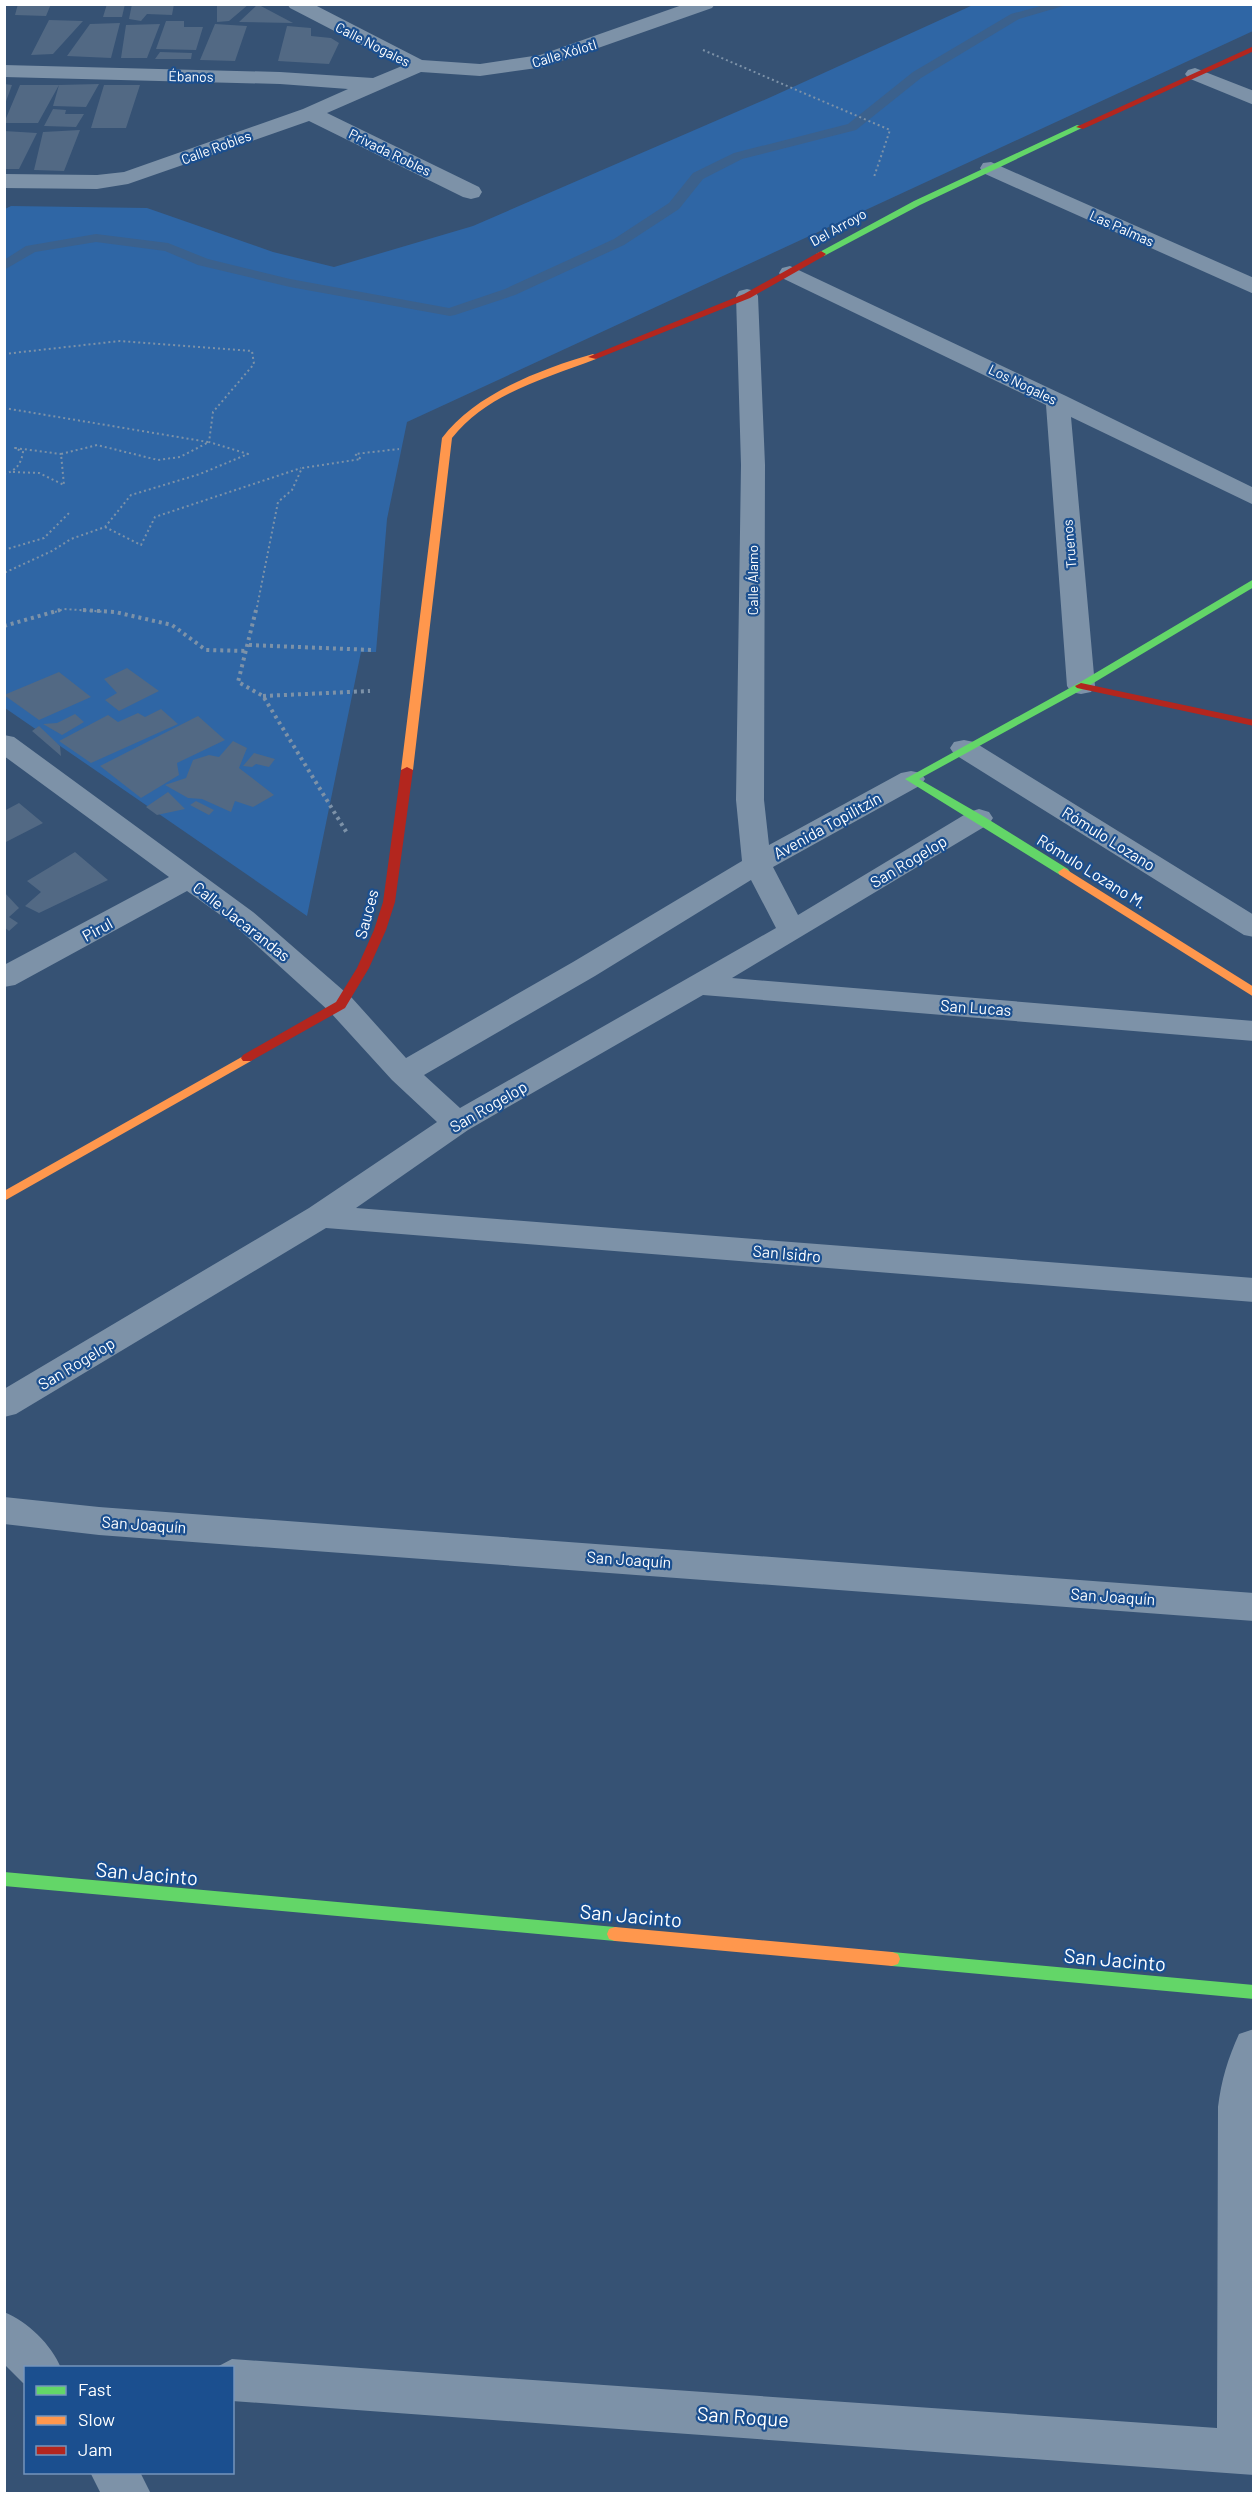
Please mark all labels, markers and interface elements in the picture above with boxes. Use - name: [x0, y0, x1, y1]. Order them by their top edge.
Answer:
- street label: Calle Nogales: [333, 18, 413, 70]
- street label: Calle Xólotl: [530, 35, 598, 71]
- street label: Ébanos: [168, 67, 214, 85]
- street label: Privada Robles: [346, 125, 434, 179]
- street label: Calle Robles: [179, 126, 254, 168]
- street label: Del Arroyo: [807, 205, 869, 249]
- street label: Las Palmas: [1087, 206, 1157, 250]
- street label: Los Nogales: [986, 360, 1060, 408]
- street label: Truenos: [1058, 519, 1080, 569]
- street label: Calle Álamo: [744, 545, 761, 615]
- street label: Avenida Topilitzín: [770, 788, 884, 862]
- street label: Rómulo Lozano: [1059, 802, 1159, 874]
- street label: Rómulo Lozano M.: [1034, 830, 1150, 912]
- street label: San Rogelop: [866, 831, 950, 891]
- street label: Calle Jacarandas: [190, 877, 294, 965]
- street label: Sauces: [350, 887, 382, 941]
- street label: Pirul: [79, 913, 115, 945]
- street label: San Lucas: [940, 995, 1012, 1019]
- street label: San Rogelop: [446, 1076, 530, 1136]
- street label: San Isidro: [752, 1241, 822, 1265]
- street label: San Rogelop: [34, 1333, 118, 1393]
- street label: San Joaquín: [101, 1512, 187, 1536]
- street label: San Joaquín: [586, 1547, 672, 1571]
- street label: San Joaquín: [1070, 1584, 1156, 1608]
- street label: San Jacinto: [95, 1857, 199, 1889]
- street label: San Jacinto: [579, 1899, 683, 1931]
- street label: San Jacinto: [1063, 1943, 1167, 1975]
- legend: [24, 2366, 234, 2474]
- text: Fast: [78, 2378, 112, 2400]
- street label: San Roque: [696, 2401, 790, 2431]
- text: Slow: [78, 2408, 115, 2430]
- text: Jam: [78, 2438, 112, 2460]

